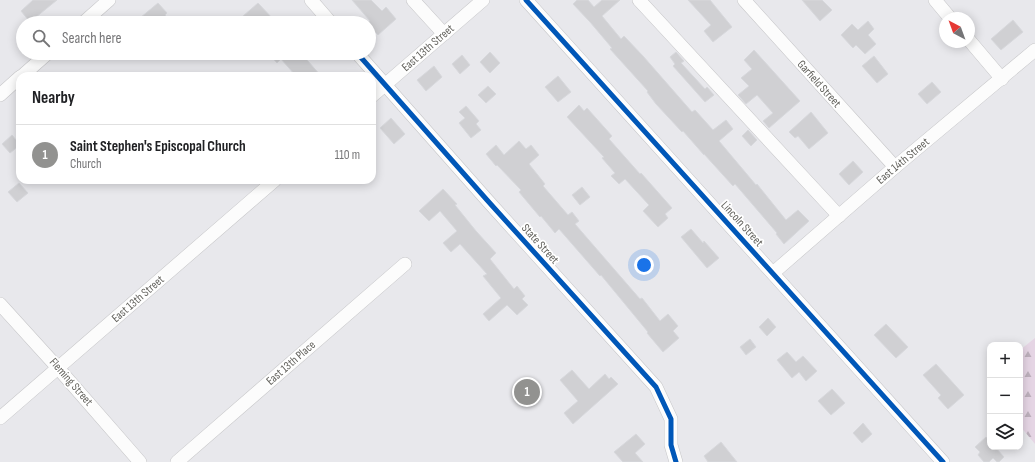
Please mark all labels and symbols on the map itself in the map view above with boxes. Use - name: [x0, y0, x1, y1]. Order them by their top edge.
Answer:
- north arrow: [939, 12, 975, 48]
- street label: East 13th Street: [399, 21, 458, 75]
- street label: Garfield Street: [794, 57, 844, 111]
- street label: East 14th Street: [873, 134, 933, 187]
- street label: Lincoln Street: [718, 198, 767, 250]
- street label: State Street: [518, 221, 562, 267]
- your location: [634, 255, 654, 275]
- street label: East 13th Street: [109, 272, 168, 326]
- street label: East 13th Place: [263, 337, 319, 389]
- street label: Fleming Street: [46, 355, 96, 409]
- pin: 1: [514, 377, 540, 407]

